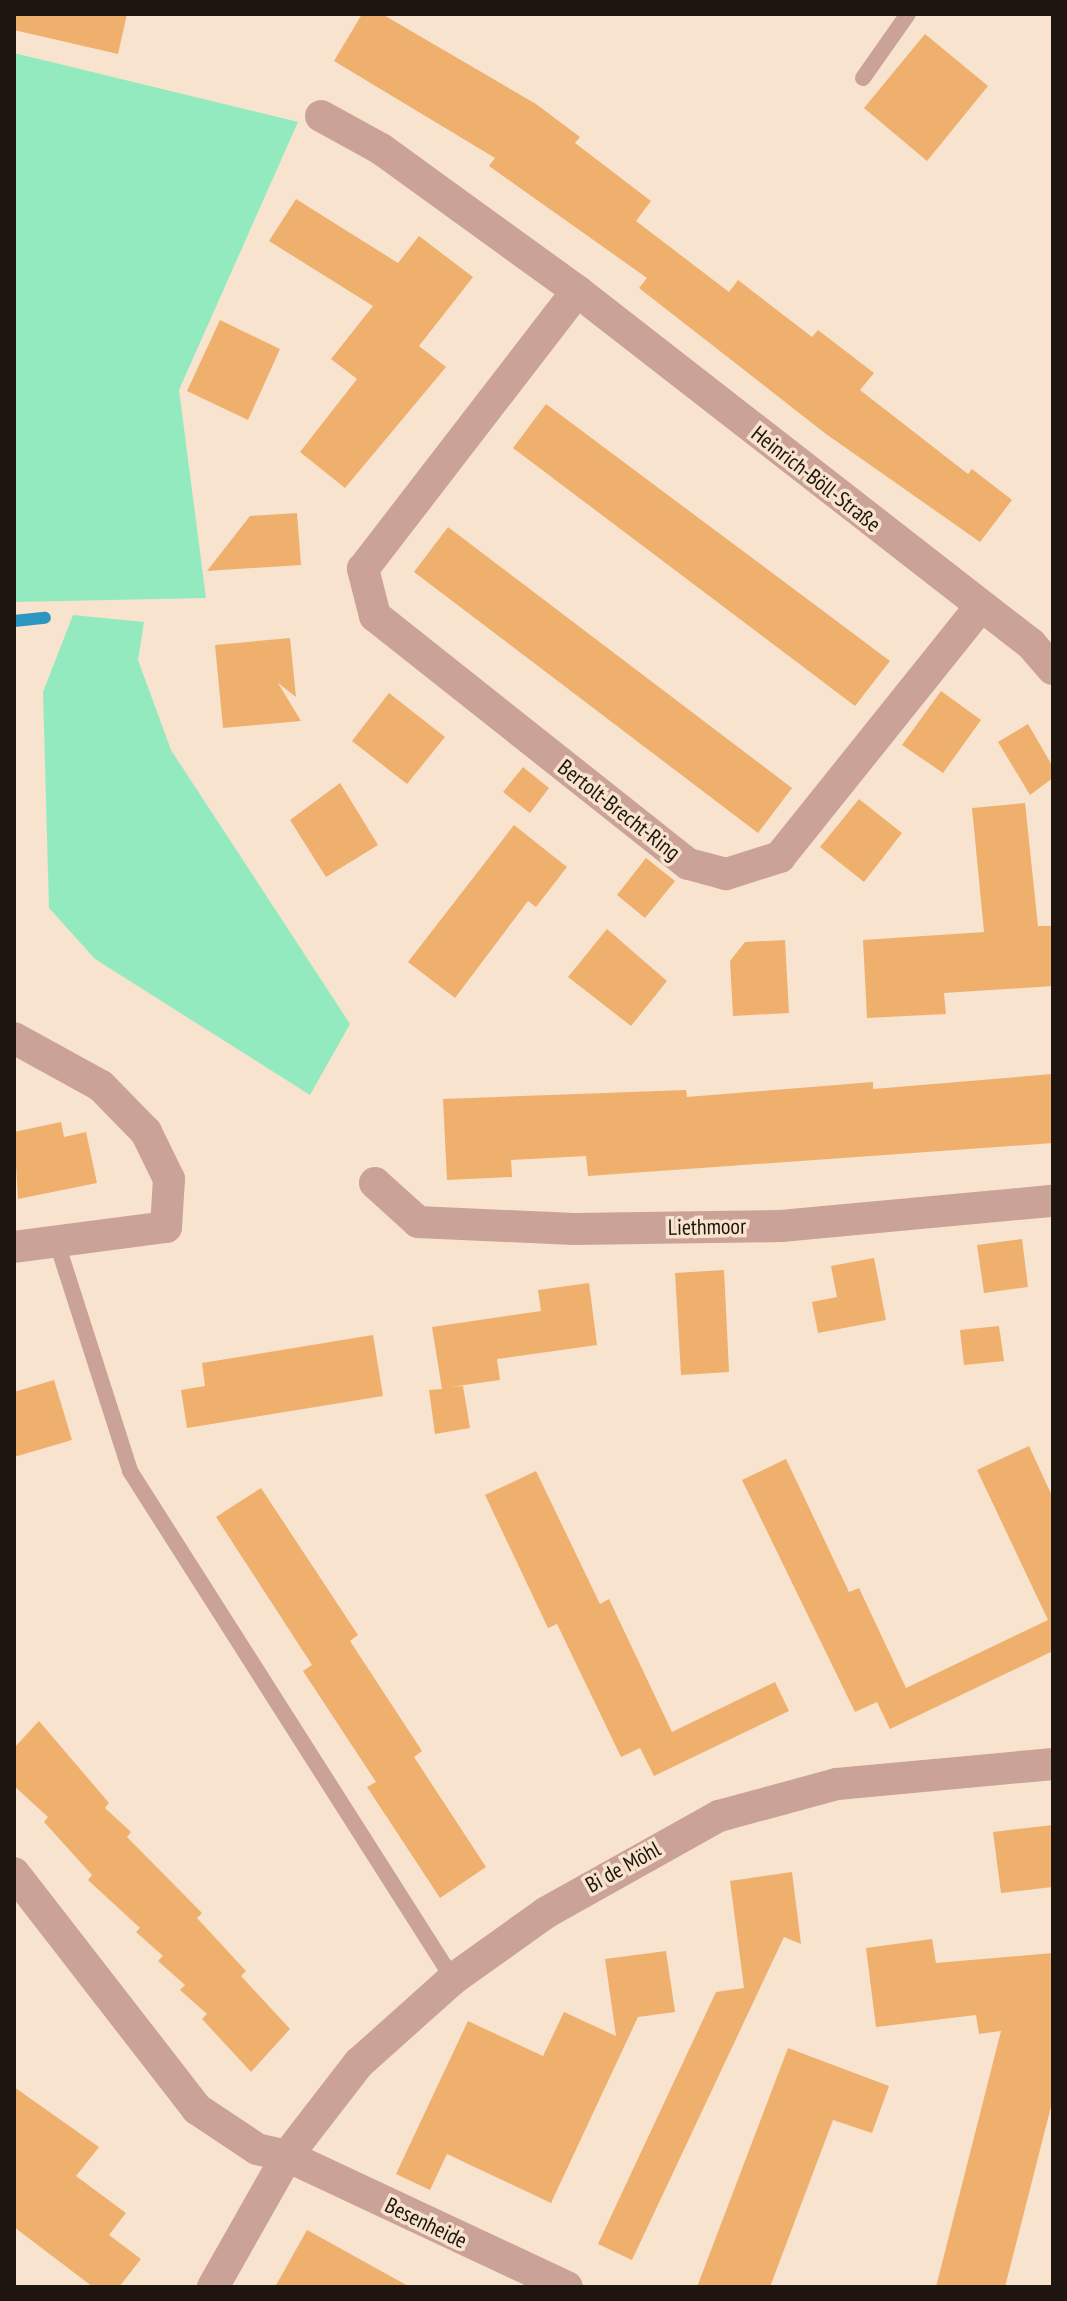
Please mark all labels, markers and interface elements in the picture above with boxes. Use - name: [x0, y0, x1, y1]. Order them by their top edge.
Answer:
- street label: Heinrich-Böll-Straße: [746, 420, 886, 538]
- street label: Bertolt-Brecht-Ring: [553, 754, 685, 866]
- street label: Liethmoor: [668, 1213, 746, 1241]
- street label: Bi de Möhl: [581, 1836, 665, 1898]
- street label: Besenheide: [381, 2192, 471, 2254]

